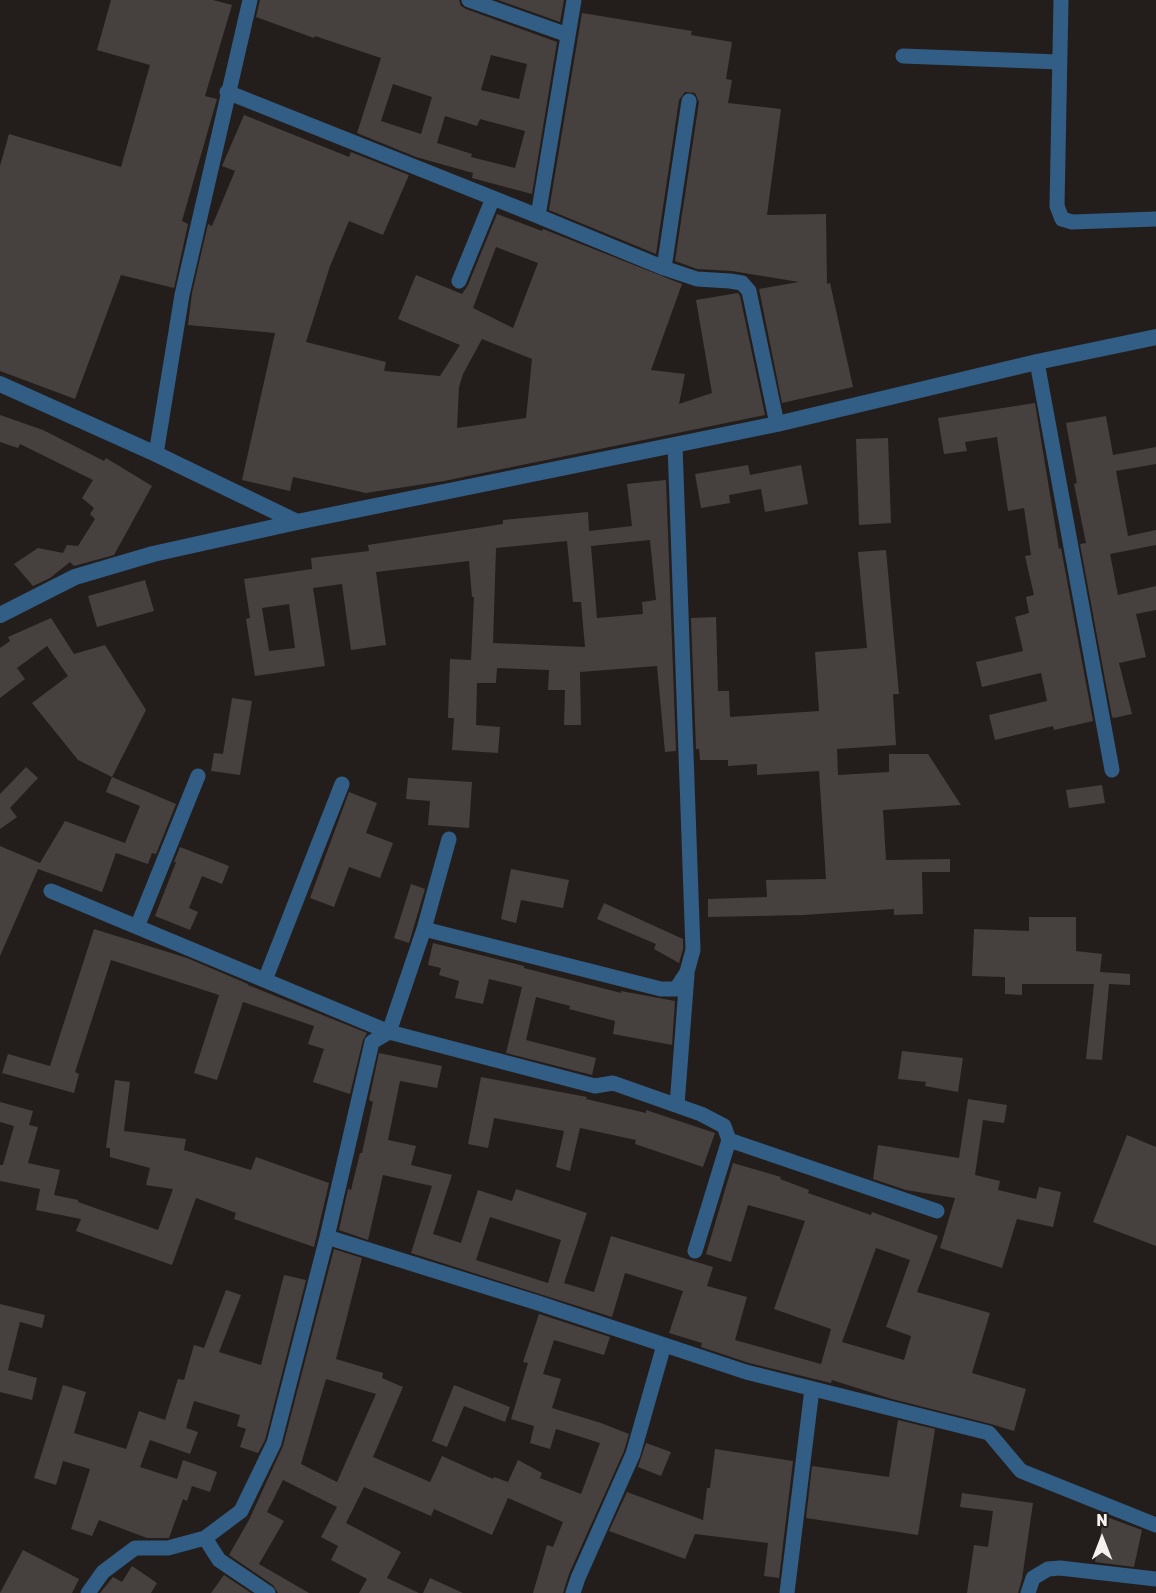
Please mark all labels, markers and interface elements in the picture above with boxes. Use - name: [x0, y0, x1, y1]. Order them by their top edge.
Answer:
- north arrow: [1072, 1509, 1132, 1569]
- text: N: [1096, 1511, 1108, 1530]

